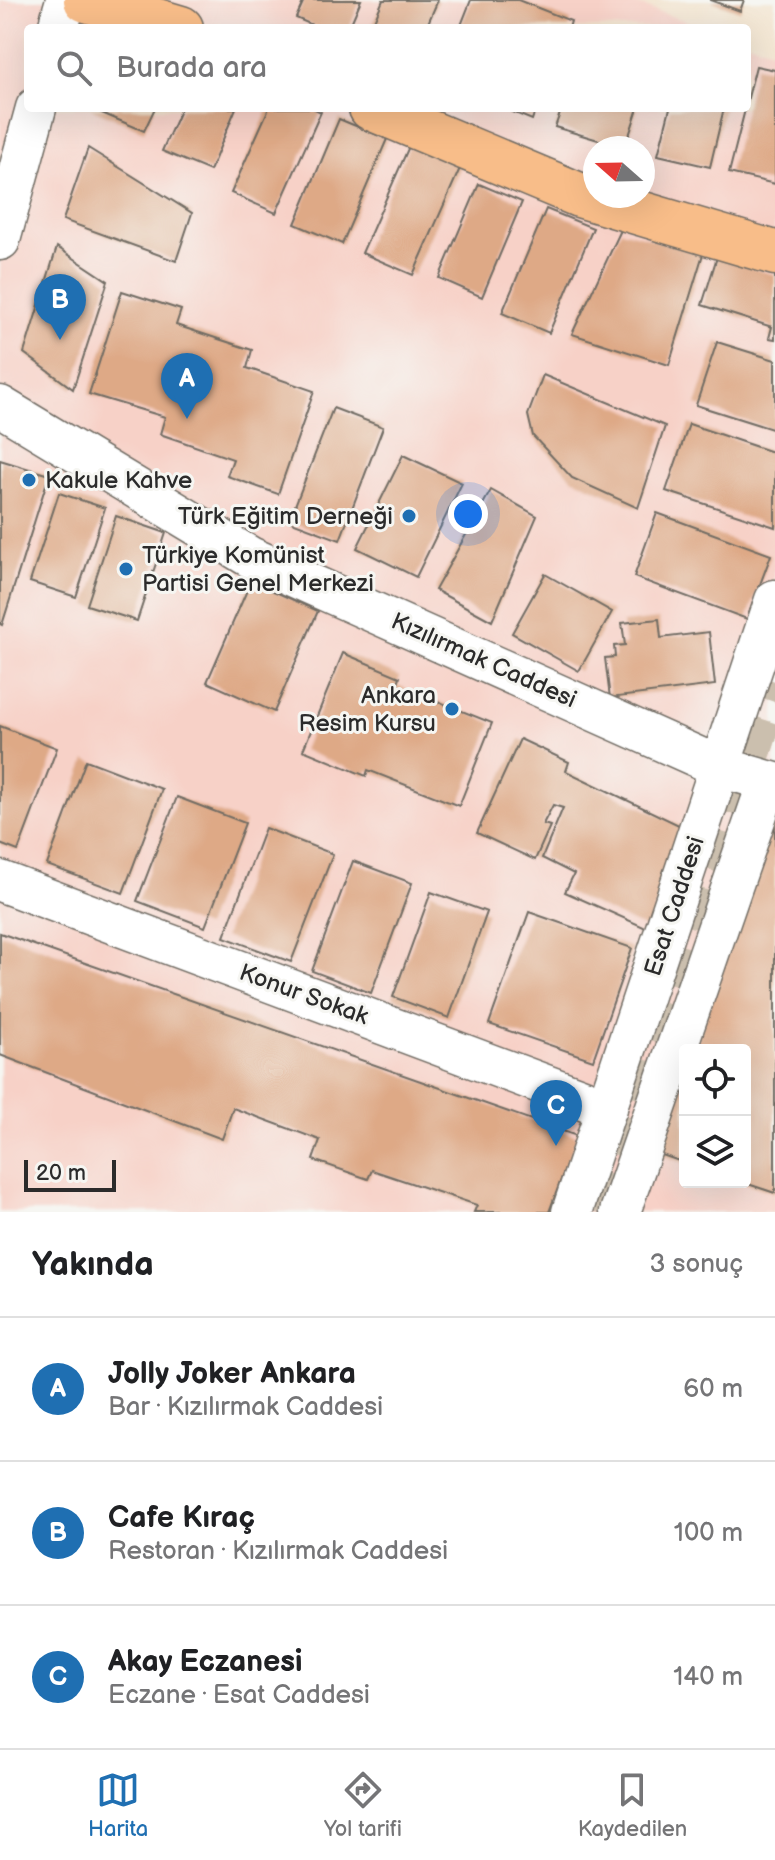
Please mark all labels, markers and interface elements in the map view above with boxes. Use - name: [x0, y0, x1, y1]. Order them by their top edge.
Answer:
- search box: [24, 24, 751, 112]
- icon: search: [52, 46, 96, 90]
- text: Burada ara: [116, 50, 267, 86]
- north arrow: [583, 136, 655, 208]
- pin: B: [34, 274, 86, 340]
- pin: A: [161, 353, 213, 419]
- place label: Kakule Kahve: [45, 466, 192, 495]
- marker: Kakule Kahve: [20, 471, 38, 489]
- your location: [448, 494, 488, 534]
- place label: Türk Eğitim Derneği: [178, 502, 393, 531]
- marker: Türk Eğitim Derneği: [400, 507, 418, 525]
- place label: Türkiye Komünist Partisi Genel Merkezi: [142, 541, 374, 598]
- marker: Türkiye Komünist Partisi Genel Merkezi: [117, 560, 135, 578]
- street label: Kızılırmak Caddesi: [387, 607, 581, 714]
- place label: Ankara Resim Kursu: [299, 681, 436, 738]
- marker: Ankara Resim Kursu: [443, 700, 461, 718]
- street label: Esat Caddesi: [638, 833, 711, 980]
- street label: Konur Sokak: [235, 958, 373, 1031]
- map controls: [679, 1044, 751, 1188]
- button: locate: [679, 1044, 751, 1116]
- pin: C: [530, 1080, 582, 1146]
- button: layers: [679, 1116, 751, 1188]
- scale bar: [24, 1156, 116, 1192]
- text: 20 m: [36, 1160, 86, 1187]
- text: Yakında: [32, 1244, 154, 1285]
- text: 3 sonuç: [650, 1249, 743, 1280]
- text: Jolly Joker Ankara: [108, 1356, 356, 1392]
- text: A: [50, 1374, 66, 1405]
- text: 60 m: [683, 1374, 743, 1405]
- text: Bar · Kızılırmak Caddesi: [108, 1392, 383, 1423]
- text: Cafe Kıraç: [108, 1500, 255, 1536]
- text: B: [49, 1518, 67, 1549]
- text: 100 m: [674, 1518, 743, 1549]
- text: Restoran · Kızılırmak Caddesi: [108, 1536, 448, 1567]
- text: Akay Eczanesi: [108, 1644, 302, 1680]
- text: C: [49, 1662, 67, 1693]
- text: 140 m: [673, 1662, 743, 1693]
- text: Eczane · Esat Caddesi: [108, 1680, 370, 1711]
- tab: Harita: [88, 1768, 148, 1843]
- tab: Yol tarifi: [324, 1768, 402, 1843]
- tab: Kaydedilen: [578, 1768, 687, 1843]

